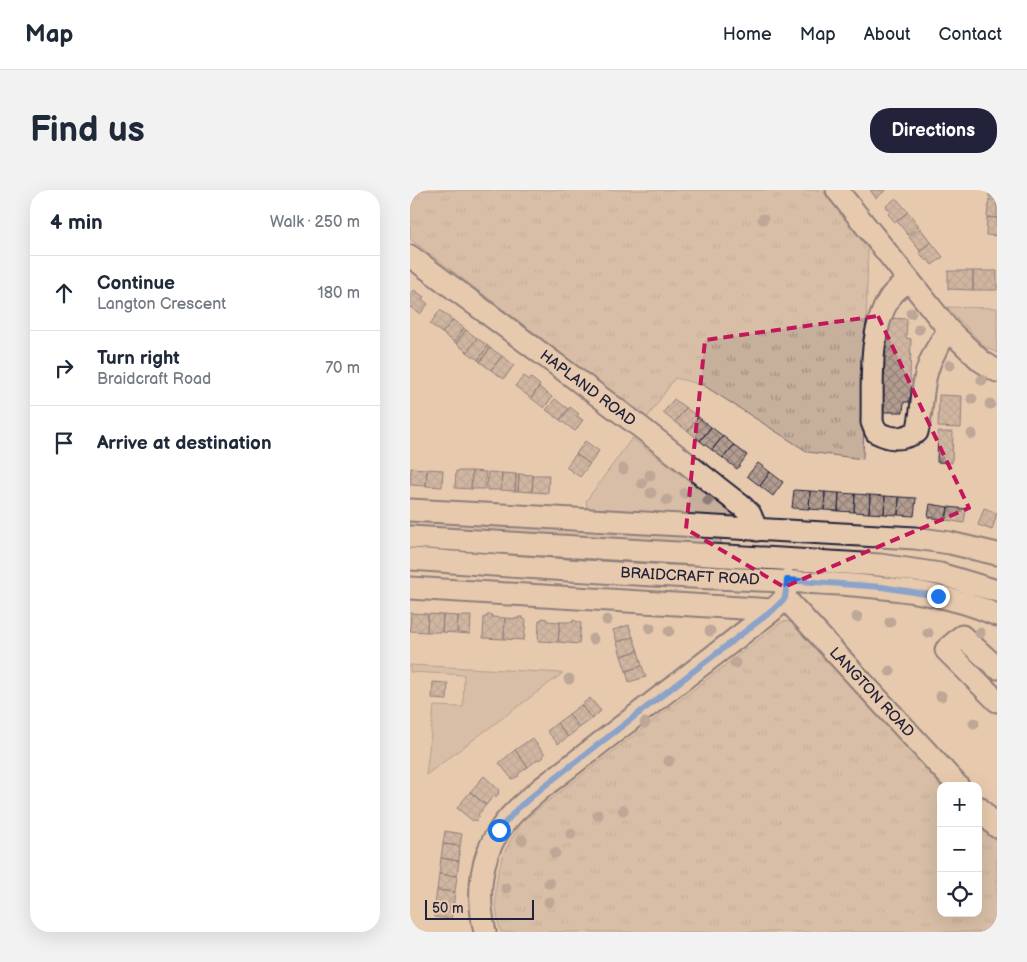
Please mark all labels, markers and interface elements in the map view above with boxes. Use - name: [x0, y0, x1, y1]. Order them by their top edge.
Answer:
- text: Map: [25, 20, 73, 49]
- text: Home: [723, 24, 772, 45]
- text: Map: [800, 24, 836, 45]
- text: About: [864, 24, 911, 45]
- text: Contact: [939, 24, 1002, 45]
- button: Directions: [870, 108, 997, 153]
- text: Find us: [30, 109, 145, 152]
- text: 4 min: [50, 210, 103, 235]
- text: Walk · 250 m: [270, 213, 360, 232]
- text: Continue: [97, 272, 175, 295]
- icon: ahead: [50, 279, 78, 307]
- text: 180 m: [318, 284, 360, 303]
- text: Langton Crescent: [97, 295, 226, 314]
- street label: HAPLAND ROAD: [536, 346, 640, 431]
- text: Turn right: [97, 347, 180, 370]
- icon: right: [50, 354, 78, 382]
- text: 70 m: [325, 359, 360, 378]
- text: Braidcraft Road: [97, 370, 211, 389]
- icon: arrive: [50, 429, 78, 457]
- text: Arrive at destination: [97, 432, 272, 455]
- street label: BRAIDCRAFT ROAD: [620, 563, 760, 590]
- route end: [927, 585, 950, 608]
- street label: LANGTON ROAD: [825, 643, 918, 741]
- map controls: [937, 782, 982, 917]
- button: +: [937, 782, 982, 827]
- route start: [488, 819, 511, 842]
- button: −: [937, 827, 982, 872]
- button: locate: [937, 872, 982, 917]
- scale bar: [425, 897, 534, 920]
- text: 50 m: [432, 900, 464, 917]

